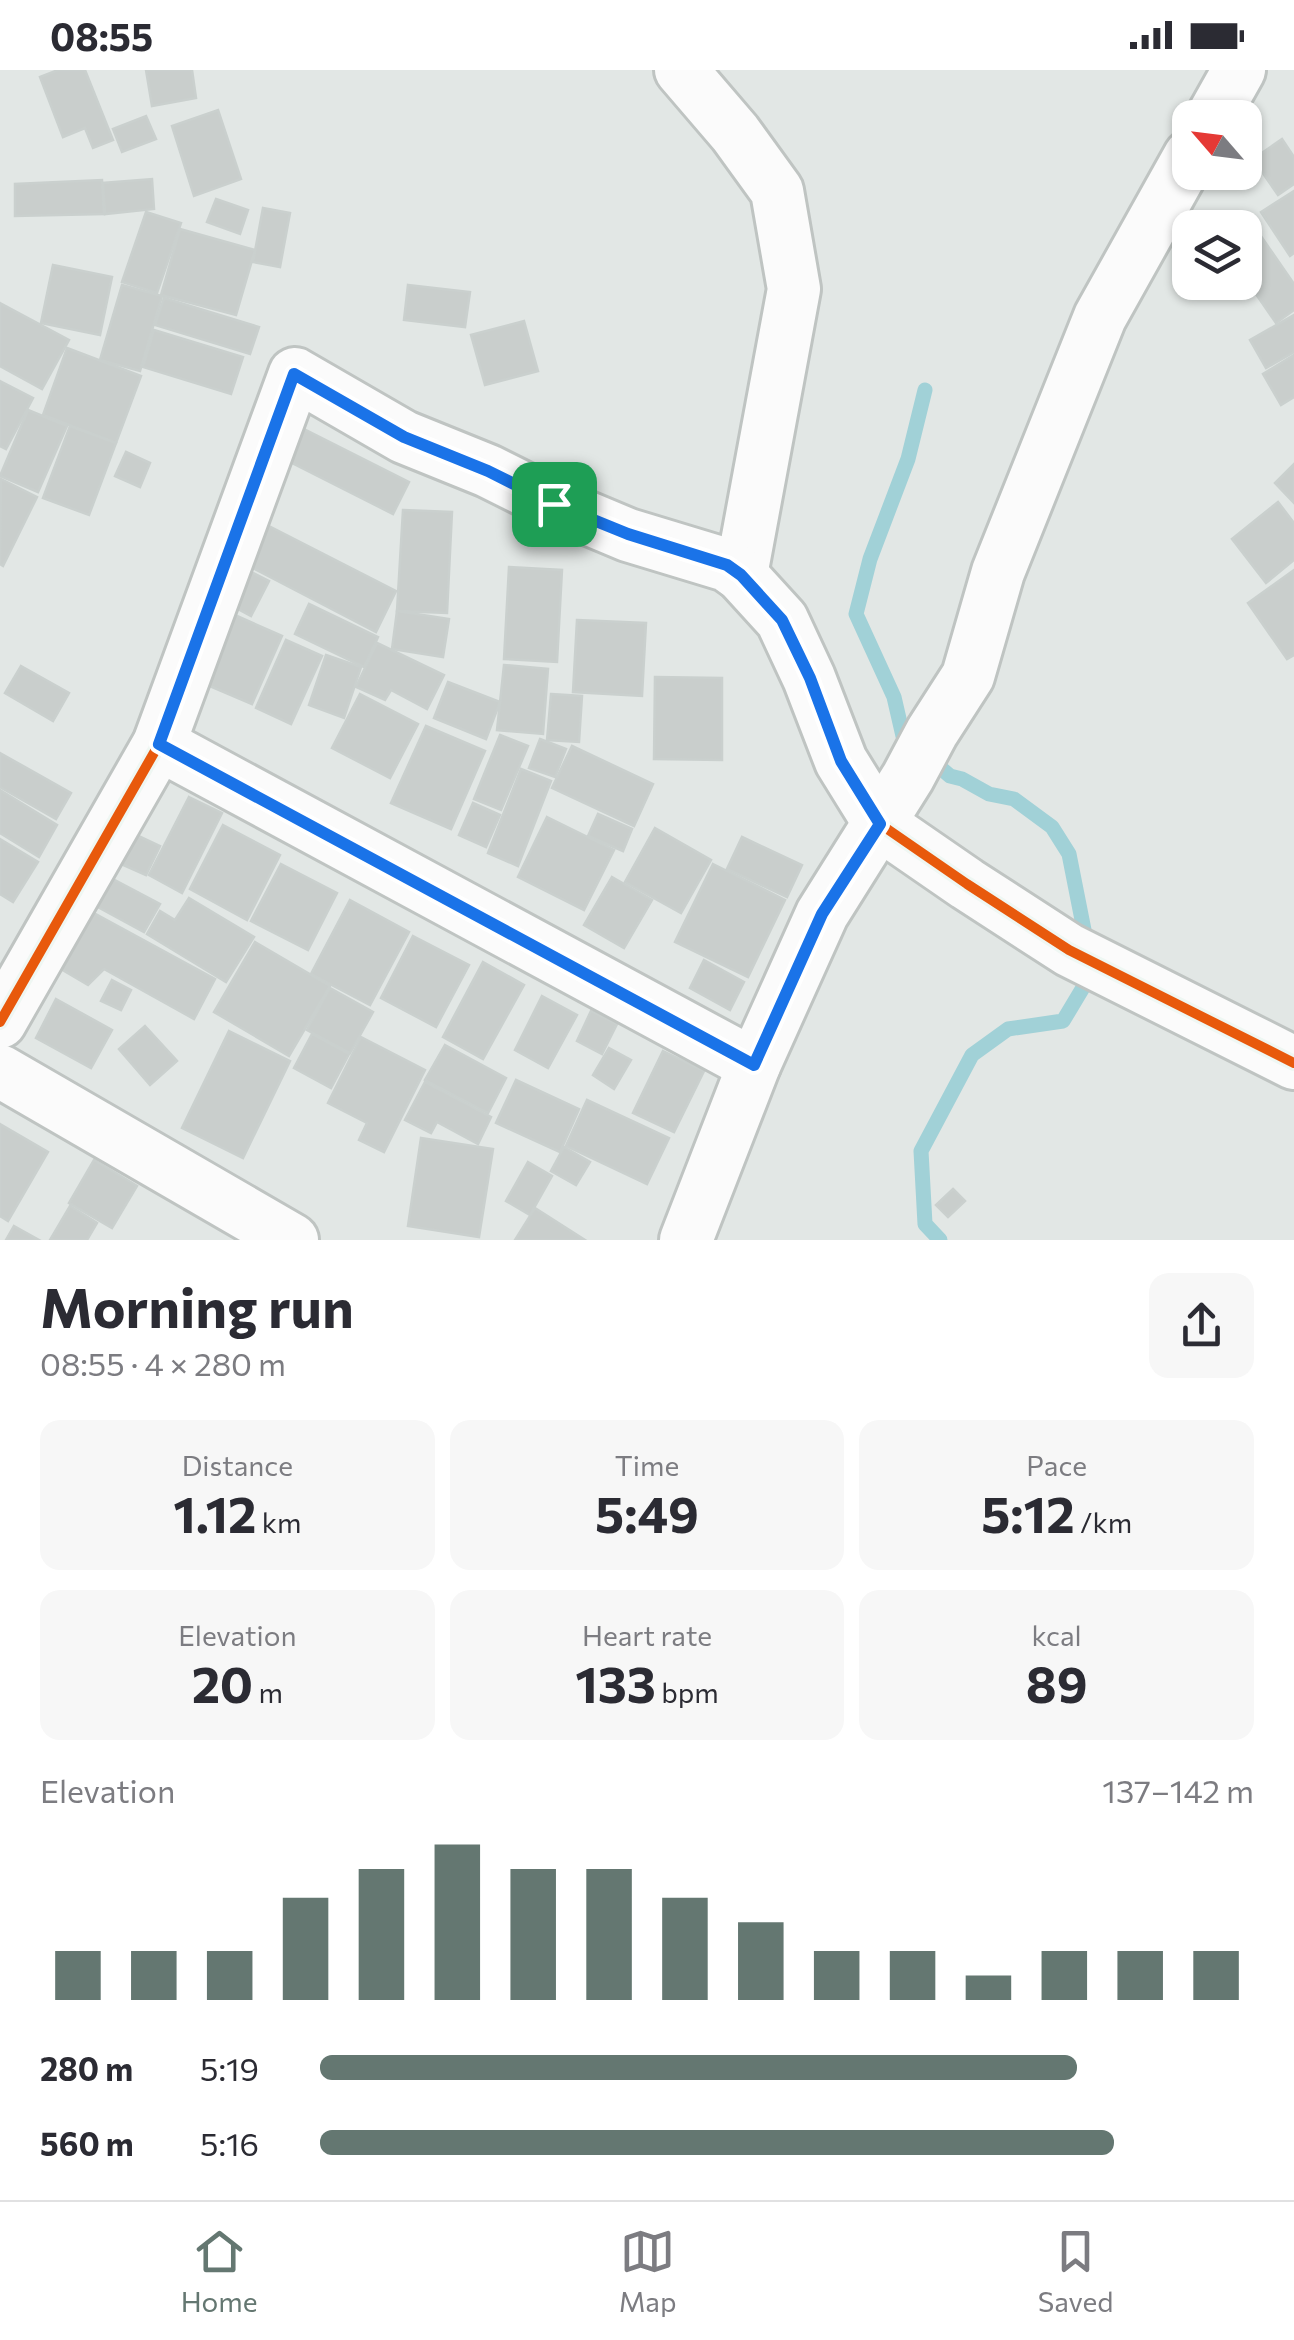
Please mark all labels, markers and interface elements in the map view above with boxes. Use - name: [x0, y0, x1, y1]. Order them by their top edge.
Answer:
- text: 08:55: [50, 12, 153, 59]
- north arrow: [1172, 100, 1262, 190]
- map controls: [1172, 100, 1262, 300]
- button: layers: [1172, 210, 1262, 300]
- pin: [512, 462, 597, 547]
- icon: arrive: [527, 477, 582, 532]
- text: Morning run: [40, 1272, 354, 1339]
- button: share: [1149, 1273, 1254, 1378]
- text: 08:55 · 4 × 280 m: [40, 1343, 286, 1383]
- text: Distance: [182, 1448, 293, 1482]
- text: Time: [615, 1448, 679, 1482]
- text: Pace: [1026, 1448, 1087, 1482]
- text: 1.12: [173, 1482, 256, 1543]
- text: 5:49: [595, 1482, 699, 1543]
- text: 5:12: [981, 1482, 1075, 1543]
- text: km: [256, 1505, 301, 1539]
- text: /km: [1075, 1505, 1132, 1539]
- text: Elevation: [178, 1618, 296, 1652]
- text: Heart rate: [582, 1618, 712, 1652]
- text: kcal: [1032, 1618, 1082, 1652]
- text: 20: [192, 1652, 253, 1713]
- text: 133: [575, 1652, 656, 1713]
- text: 89: [1026, 1652, 1088, 1713]
- text: m: [253, 1675, 283, 1709]
- text: bpm: [656, 1675, 719, 1709]
- text: Elevation: [40, 1770, 175, 1810]
- text: 137–142 m: [1102, 1770, 1254, 1810]
- text: 280 m: [40, 2048, 133, 2088]
- text: 5:19: [200, 2048, 259, 2088]
- text: 560 m: [40, 2123, 134, 2163]
- text: 5:16: [200, 2123, 259, 2163]
- tab: Home: [181, 2224, 258, 2318]
- tab: Map: [619, 2224, 677, 2318]
- tab: Saved: [1038, 2224, 1113, 2318]

